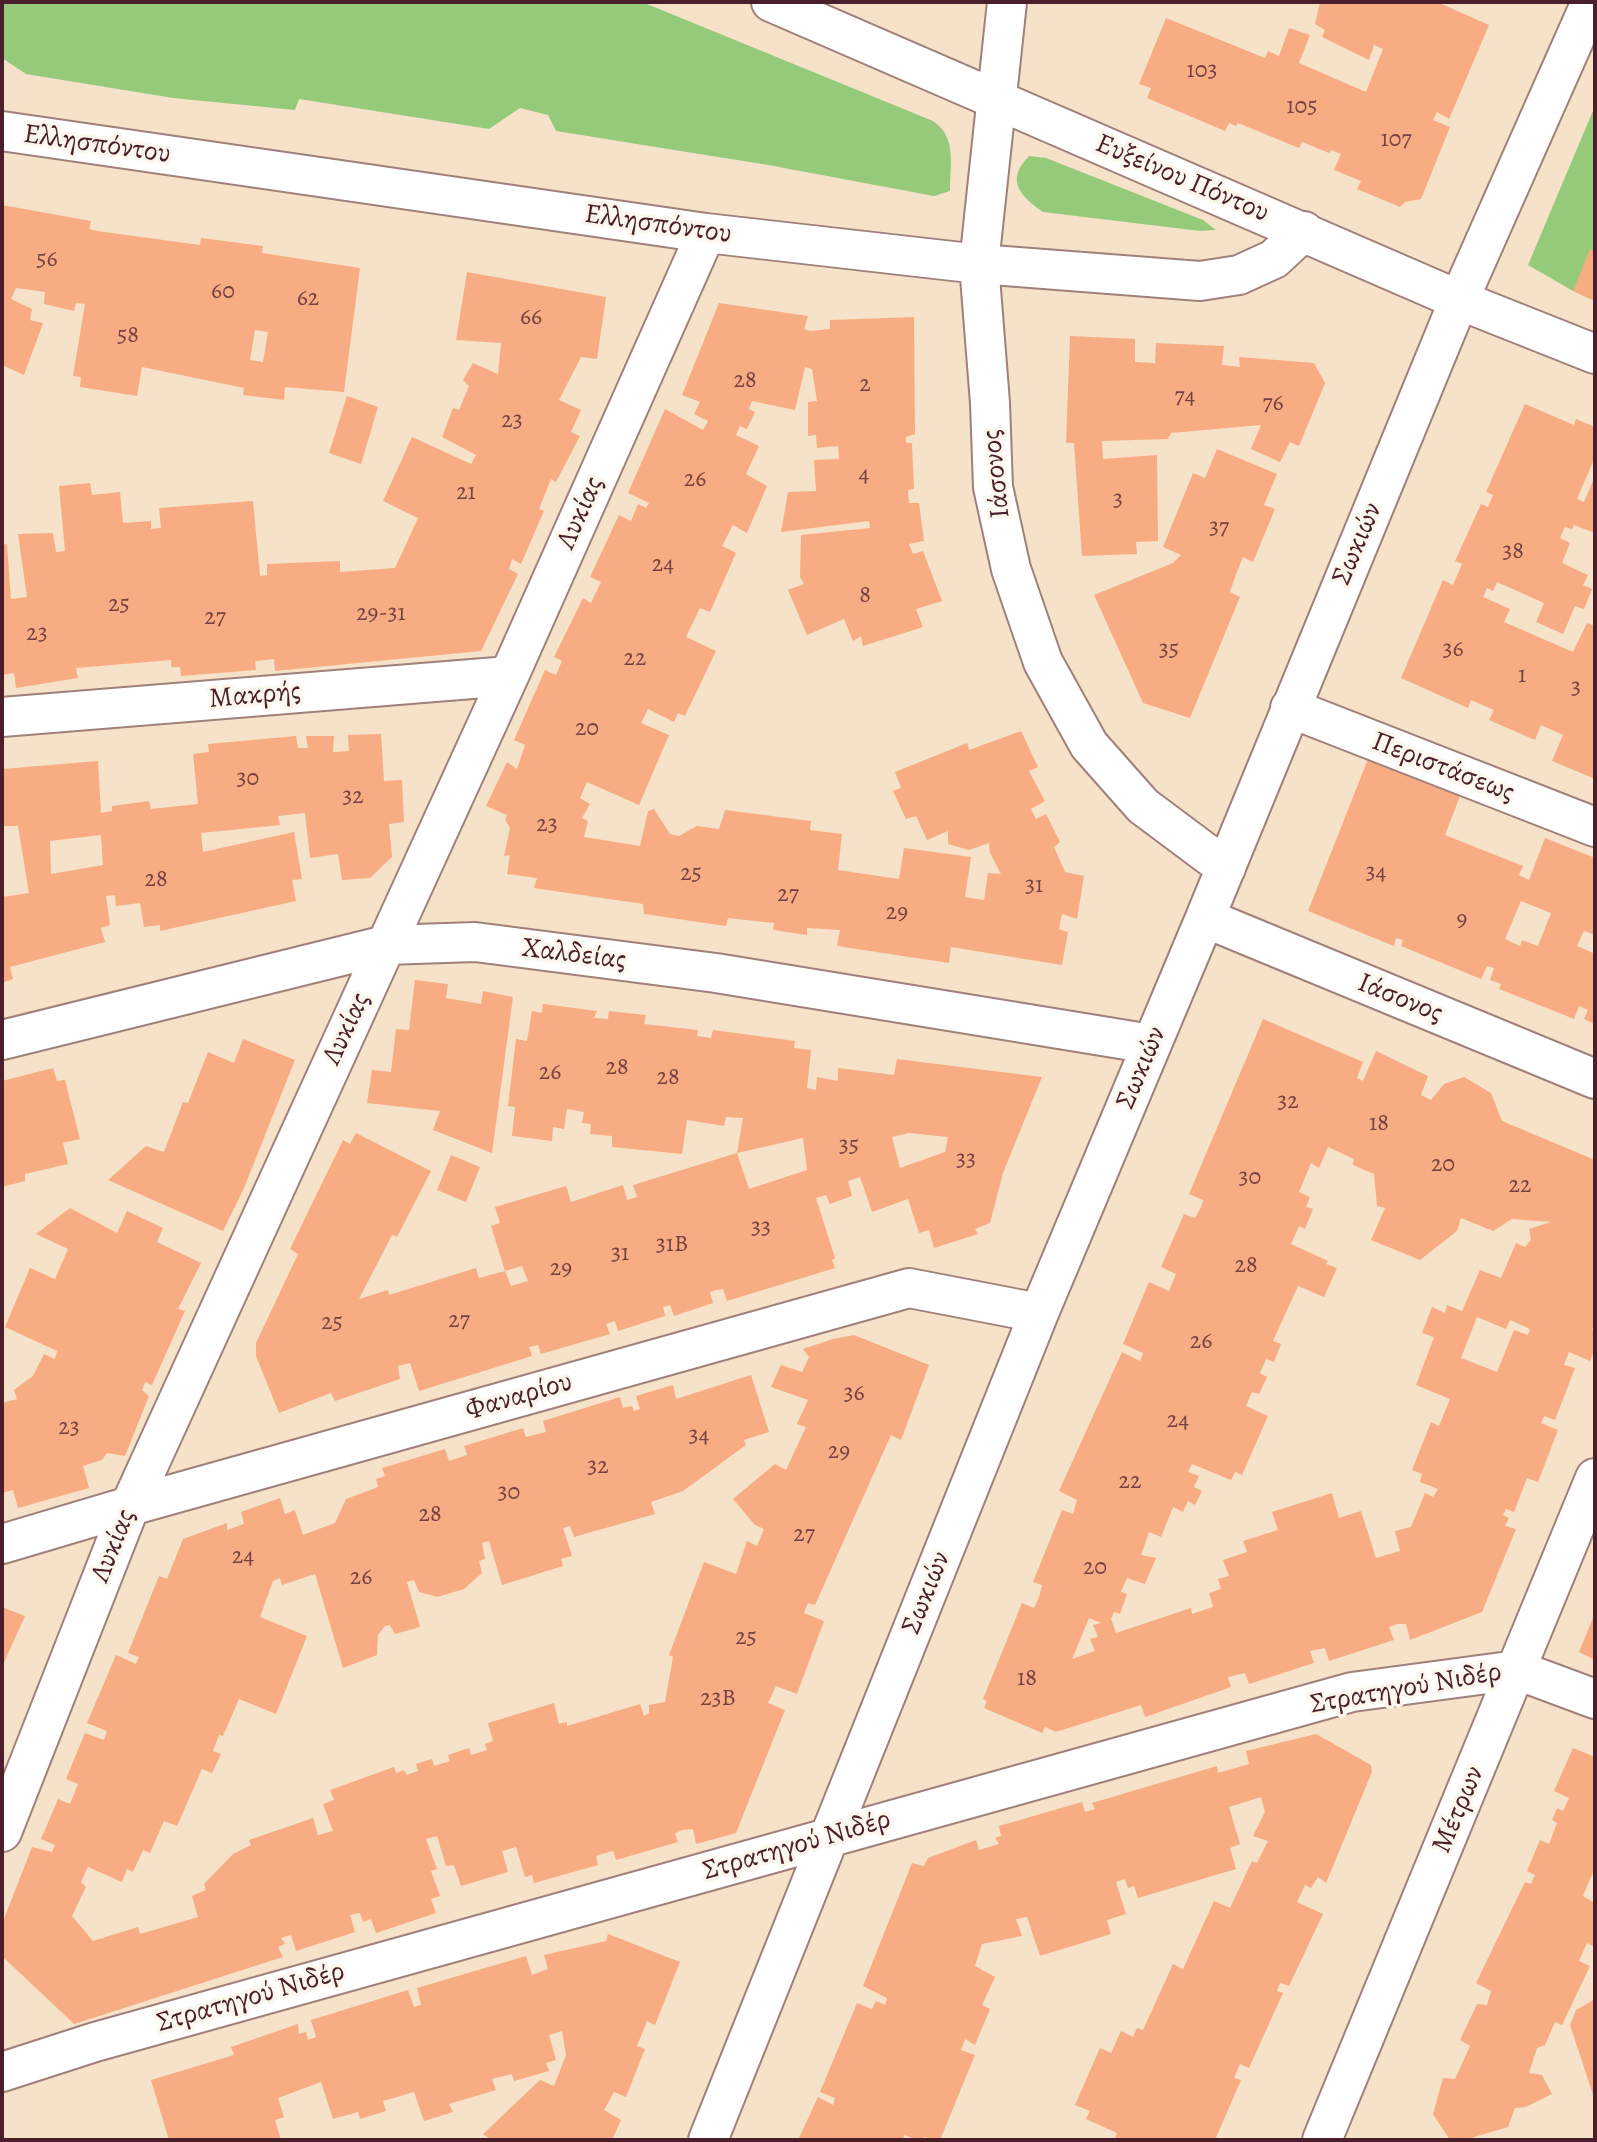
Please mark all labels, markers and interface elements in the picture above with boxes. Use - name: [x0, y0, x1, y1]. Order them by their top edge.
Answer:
- house number: 103: [1187, 57, 1217, 85]
- house number: 105: [1286, 93, 1318, 121]
- street label: Ελλησπόντου: [21, 118, 173, 172]
- house number: 107: [1380, 126, 1412, 154]
- street label: Ευξείνου Πόντου: [1090, 127, 1274, 231]
- street label: Ελλησπόντου: [582, 198, 734, 252]
- house number: 56: [36, 246, 58, 274]
- house number: 60: [211, 278, 235, 306]
- house number: 62: [297, 285, 319, 313]
- house number: 66: [520, 304, 542, 332]
- house number: 58: [117, 322, 139, 350]
- house number: 28: [733, 367, 757, 395]
- house number: 2: [859, 371, 871, 399]
- house number: 74: [1175, 383, 1195, 411]
- house number: 76: [1262, 390, 1284, 418]
- house number: 23: [501, 407, 523, 435]
- street label: Ιάσονος: [976, 428, 1018, 520]
- house number: 4: [859, 461, 869, 489]
- house number: 26: [684, 466, 706, 494]
- street label: Λυκίας: [550, 471, 612, 555]
- house number: 21: [456, 479, 476, 507]
- house number: 3: [1113, 486, 1123, 514]
- street label: Σωκιών: [1326, 498, 1390, 590]
- house number: 37: [1209, 514, 1229, 542]
- house number: 38: [1502, 538, 1524, 566]
- house number: 24: [652, 551, 674, 579]
- house number: 8: [859, 582, 871, 610]
- house number: 25: [108, 591, 130, 619]
- house number: 29-31: [356, 600, 406, 628]
- house number: 27: [204, 604, 226, 632]
- house number: 23: [26, 620, 48, 648]
- house number: 35: [1159, 636, 1179, 664]
- house number: 36: [1442, 636, 1464, 664]
- house number: 22: [624, 645, 646, 673]
- house number: 1: [1518, 662, 1526, 690]
- house number: 3: [1571, 674, 1581, 702]
- street label: Μακρής: [208, 675, 302, 717]
- house number: 20: [575, 715, 599, 743]
- street label: Περιστάσεως: [1367, 725, 1519, 811]
- house number: 30: [237, 765, 259, 793]
- house number: 32: [342, 783, 364, 811]
- house number: 23: [536, 811, 558, 839]
- house number: 34: [1366, 859, 1386, 887]
- house number: 25: [680, 860, 702, 888]
- house number: 28: [144, 866, 168, 894]
- house number: 31: [1025, 872, 1043, 900]
- house number: 27: [777, 881, 799, 909]
- house number: 29: [886, 899, 908, 927]
- house number: 9: [1457, 906, 1467, 934]
- street label: Χαλδείας: [520, 932, 628, 978]
- street label: Ιάσονος: [1352, 967, 1448, 1031]
- street label: Λυκίας: [316, 987, 378, 1071]
- street label: Σωκιών: [1110, 1022, 1174, 1114]
- house number: 28: [605, 1054, 629, 1082]
- house number: 26: [539, 1059, 561, 1087]
- house number: 28: [656, 1064, 680, 1092]
- house number: 32: [1277, 1088, 1299, 1116]
- house number: 18: [1369, 1110, 1389, 1138]
- house number: 35: [839, 1132, 859, 1160]
- house number: 33: [956, 1146, 976, 1174]
- house number: 20: [1431, 1151, 1455, 1179]
- house number: 30: [1239, 1164, 1261, 1192]
- house number: 22: [1509, 1172, 1531, 1200]
- house number: 33: [751, 1214, 771, 1242]
- house number: 31Β: [656, 1231, 688, 1259]
- house number: 31: [611, 1240, 629, 1268]
- house number: 28: [1234, 1252, 1258, 1280]
- house number: 29: [550, 1255, 572, 1283]
- house number: 27: [448, 1307, 470, 1335]
- house number: 25: [321, 1309, 343, 1337]
- house number: 26: [1190, 1328, 1212, 1356]
- street label: Φαναρίου: [462, 1366, 576, 1428]
- house number: 36: [843, 1380, 865, 1408]
- house number: 24: [1167, 1407, 1189, 1435]
- house number: 23: [58, 1414, 80, 1442]
- house number: 34: [689, 1422, 709, 1450]
- house number: 29: [828, 1438, 850, 1466]
- house number: 32: [587, 1453, 609, 1481]
- house number: 22: [1119, 1468, 1141, 1496]
- house number: 30: [498, 1479, 520, 1507]
- house number: 28: [418, 1501, 442, 1529]
- street label: Λυκίας: [84, 1505, 144, 1587]
- house number: 27: [793, 1521, 815, 1549]
- house number: 24: [232, 1543, 254, 1571]
- street label: Σωκιών: [895, 1547, 959, 1639]
- house number: 20: [1083, 1554, 1107, 1582]
- house number: 26: [350, 1564, 372, 1592]
- house number: 25: [735, 1624, 757, 1652]
- street label: Στρατηγού Νιδέρ: [1308, 1656, 1504, 1722]
- house number: 18: [1017, 1665, 1037, 1693]
- house number: 23Β: [700, 1685, 736, 1713]
- street label: Μέτρων: [1426, 1762, 1492, 1858]
- street label: Στρατηγού Νιδέρ: [699, 1803, 895, 1889]
- street label: Στρατηγού Νιδέρ: [153, 1955, 349, 2041]

